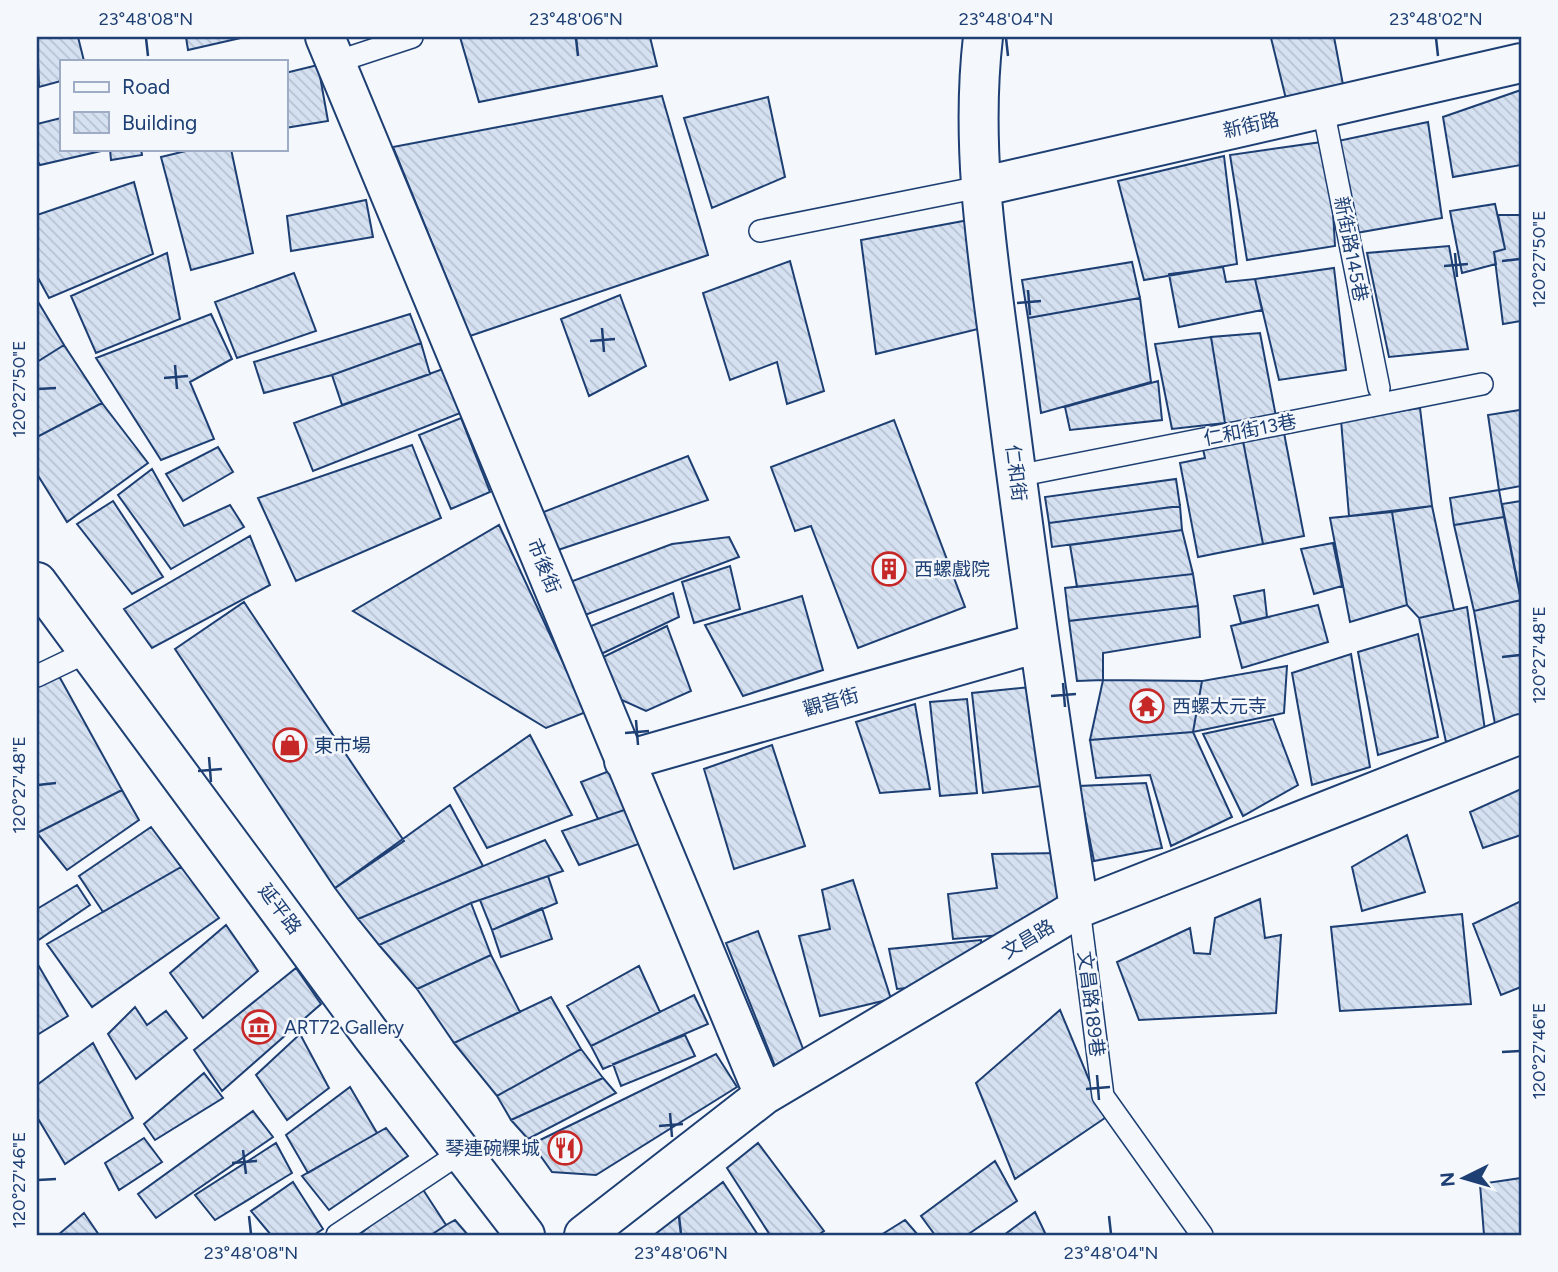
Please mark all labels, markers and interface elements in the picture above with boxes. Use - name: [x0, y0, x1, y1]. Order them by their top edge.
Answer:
- text: 23°48'08"N: [99, 8, 193, 30]
- text: 23°48'06"N: [529, 8, 623, 30]
- text: 23°48'04"N: [959, 8, 1053, 30]
- text: 23°48'02"N: [1389, 8, 1483, 30]
- legend: [60, 60, 287, 150]
- text: Road: [122, 74, 170, 99]
- street label: 新街路: [1221, 107, 1281, 143]
- text: Building: [122, 110, 197, 135]
- street label: 新街路145巷: [1330, 194, 1372, 304]
- text: 120°27'50"E: [1528, 210, 1550, 308]
- text: 120°27'50"E: [8, 340, 30, 438]
- street label: 仁和街13巷: [1202, 410, 1298, 450]
- street label: 仁和街: [1001, 443, 1031, 503]
- street label: 市後街: [523, 535, 565, 597]
- building icon: 西螺戲院: [870, 550, 908, 588]
- place label: 西螺戲院: [914, 558, 990, 581]
- text: 120°27'48"E: [1528, 606, 1550, 704]
- street label: 觀音街: [800, 683, 862, 721]
- temple icon: 西螺太元寺: [1128, 687, 1166, 725]
- place label: 西螺太元寺: [1172, 695, 1267, 718]
- shop icon: 東市場: [271, 726, 309, 764]
- place label: 東市場: [314, 734, 371, 757]
- text: 120°27'48"E: [8, 736, 30, 834]
- street label: 延平路: [254, 879, 306, 939]
- street label: 文昌路: [998, 914, 1058, 964]
- street label: 文昌路189巷: [1073, 950, 1109, 1058]
- text: 120°27'46"E: [1528, 1003, 1550, 1099]
- museum icon: ART72 Gallery: [240, 1008, 278, 1046]
- place label: ART72 Gallery: [284, 1016, 404, 1039]
- restaurant icon: 琴連碗粿城: [546, 1129, 584, 1167]
- text: 120°27'46"E: [8, 1132, 30, 1228]
- place label: 琴連碗粿城: [445, 1137, 540, 1160]
- north arrow: [1428, 1142, 1498, 1212]
- text: N: [1435, 1171, 1460, 1188]
- text: 23°48'08"N: [204, 1242, 298, 1264]
- text: 23°48'06"N: [634, 1242, 728, 1264]
- text: 23°48'04"N: [1064, 1242, 1158, 1264]

